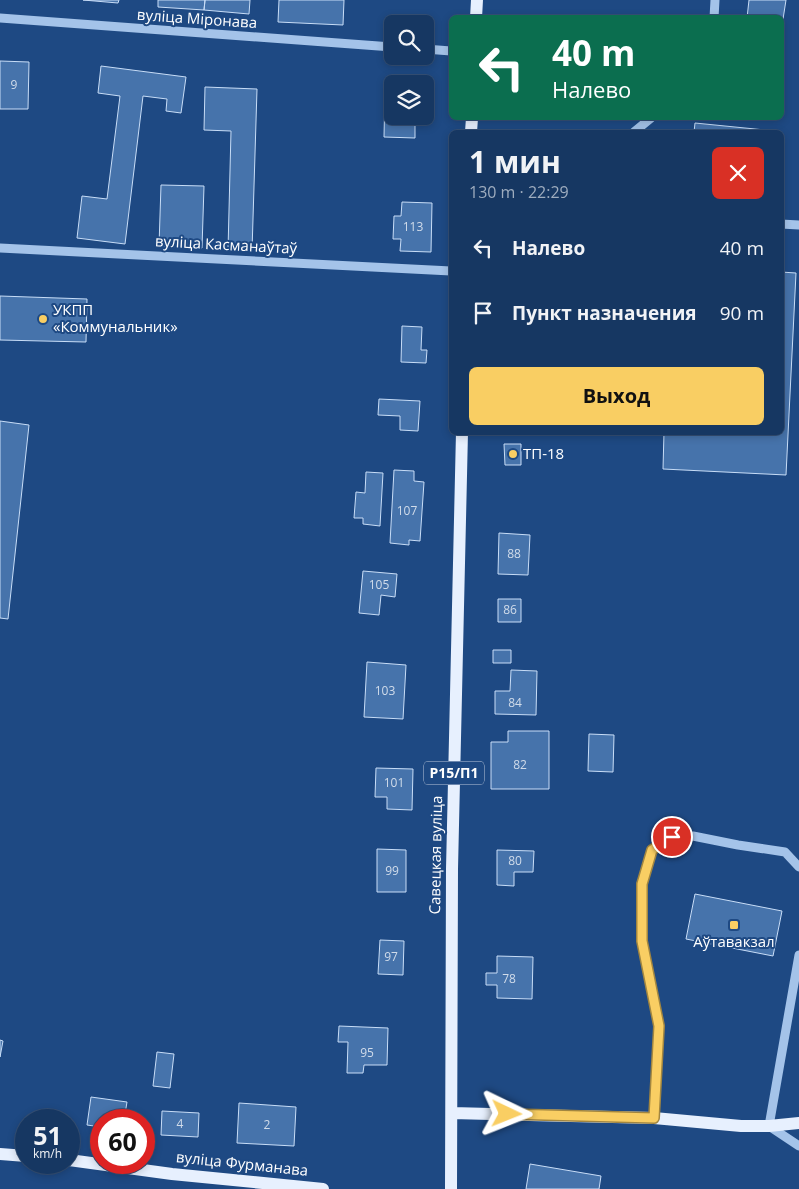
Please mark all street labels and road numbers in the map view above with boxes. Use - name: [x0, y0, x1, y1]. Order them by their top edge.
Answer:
- street label: вуліца Міронава: [136, 4, 258, 32]
- street label: вуліца Касманаўтаў: [154, 230, 298, 258]
- road number: Р15/П1: [424, 761, 484, 784]
- street label: Савецкая вуліца: [424, 795, 446, 915]
- street label: вуліца Фурманава: [175, 1146, 309, 1180]

